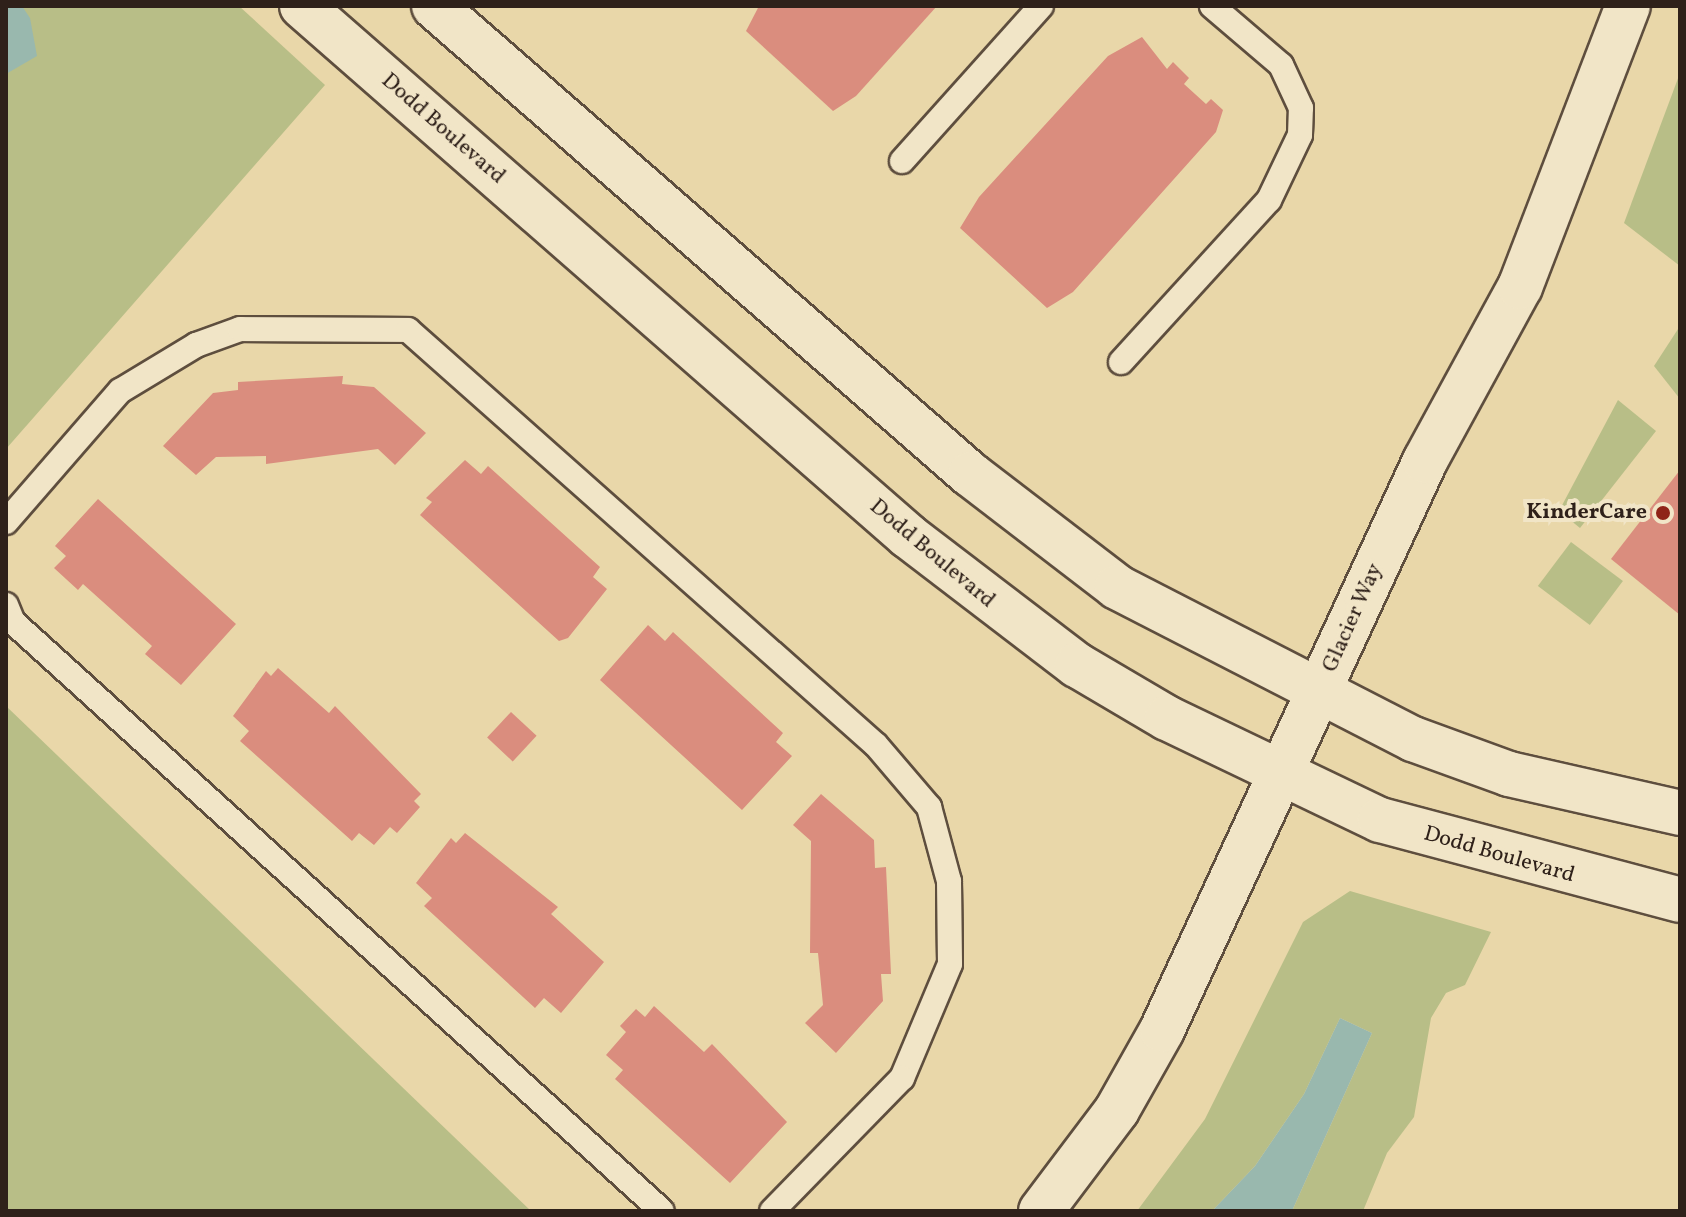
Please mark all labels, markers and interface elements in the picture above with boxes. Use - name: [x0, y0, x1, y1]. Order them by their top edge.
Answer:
- street label: Dodd Boulevard: [376, 68, 510, 190]
- street label: Dodd Boulevard: [864, 494, 1000, 614]
- place label: KinderCare: [1526, 500, 1647, 526]
- marker: KinderCare: [1654, 504, 1672, 522]
- street label: Glacier Way: [1317, 559, 1389, 677]
- street label: Dodd Boulevard: [1420, 821, 1578, 889]

